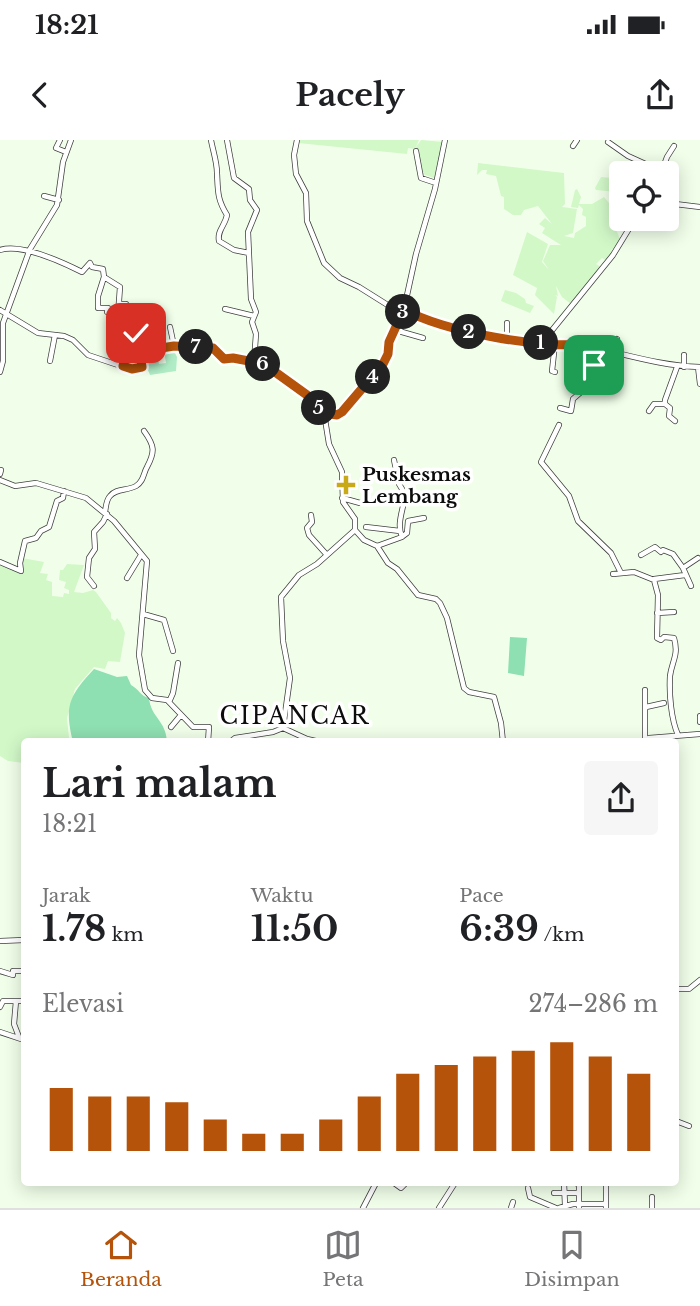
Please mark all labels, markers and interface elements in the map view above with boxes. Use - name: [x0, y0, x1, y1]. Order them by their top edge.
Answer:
- text: 18:21: [35, 9, 99, 41]
- text: Pacely: [295, 75, 405, 115]
- icon: back: [21, 76, 59, 114]
- icon: share: [641, 76, 679, 114]
- map controls: [609, 161, 679, 231]
- button: locate: [609, 161, 679, 231]
- pin: 3: [386, 294, 420, 330]
- text: 3: [396, 300, 409, 323]
- pin: [106, 303, 166, 363]
- icon: check: [117, 314, 155, 352]
- pin: 2: [452, 314, 486, 350]
- text: 2: [462, 320, 475, 343]
- pin: 1: [524, 326, 558, 360]
- pin: 7: [178, 330, 214, 364]
- text: 1: [536, 331, 545, 354]
- text: 7: [191, 335, 200, 358]
- pin: [564, 335, 624, 395]
- pin: 6: [246, 346, 280, 382]
- icon: arrive: [575, 346, 613, 384]
- text: 6: [256, 352, 269, 375]
- pin: 4: [356, 359, 390, 394]
- text: 4: [366, 365, 379, 388]
- pin: 5: [302, 390, 336, 426]
- text: 5: [313, 396, 324, 419]
- place label: Puskesmas Lembang: [362, 463, 471, 508]
- marker: Puskesmas Lembang: [336, 475, 356, 495]
- district label: CIPANCAR: [219, 702, 371, 730]
- text: Lari malam: [42, 760, 276, 807]
- button: share: [584, 761, 658, 835]
- text: 18:21: [42, 810, 97, 838]
- text: Jarak: [42, 884, 91, 907]
- text: Waktu: [251, 884, 313, 907]
- text: Pace: [459, 884, 504, 907]
- text: 1.78: [42, 907, 106, 950]
- text: 11:50: [251, 907, 338, 950]
- text: 6:39: [459, 907, 539, 950]
- text: km: [106, 923, 144, 946]
- text: /km: [539, 923, 584, 946]
- text: Elevasi: [42, 990, 124, 1018]
- text: 274–286 m: [528, 990, 658, 1018]
- tab: Beranda: [80, 1226, 162, 1291]
- tab: Peta: [323, 1226, 364, 1291]
- tab: Disimpan: [524, 1226, 620, 1291]

